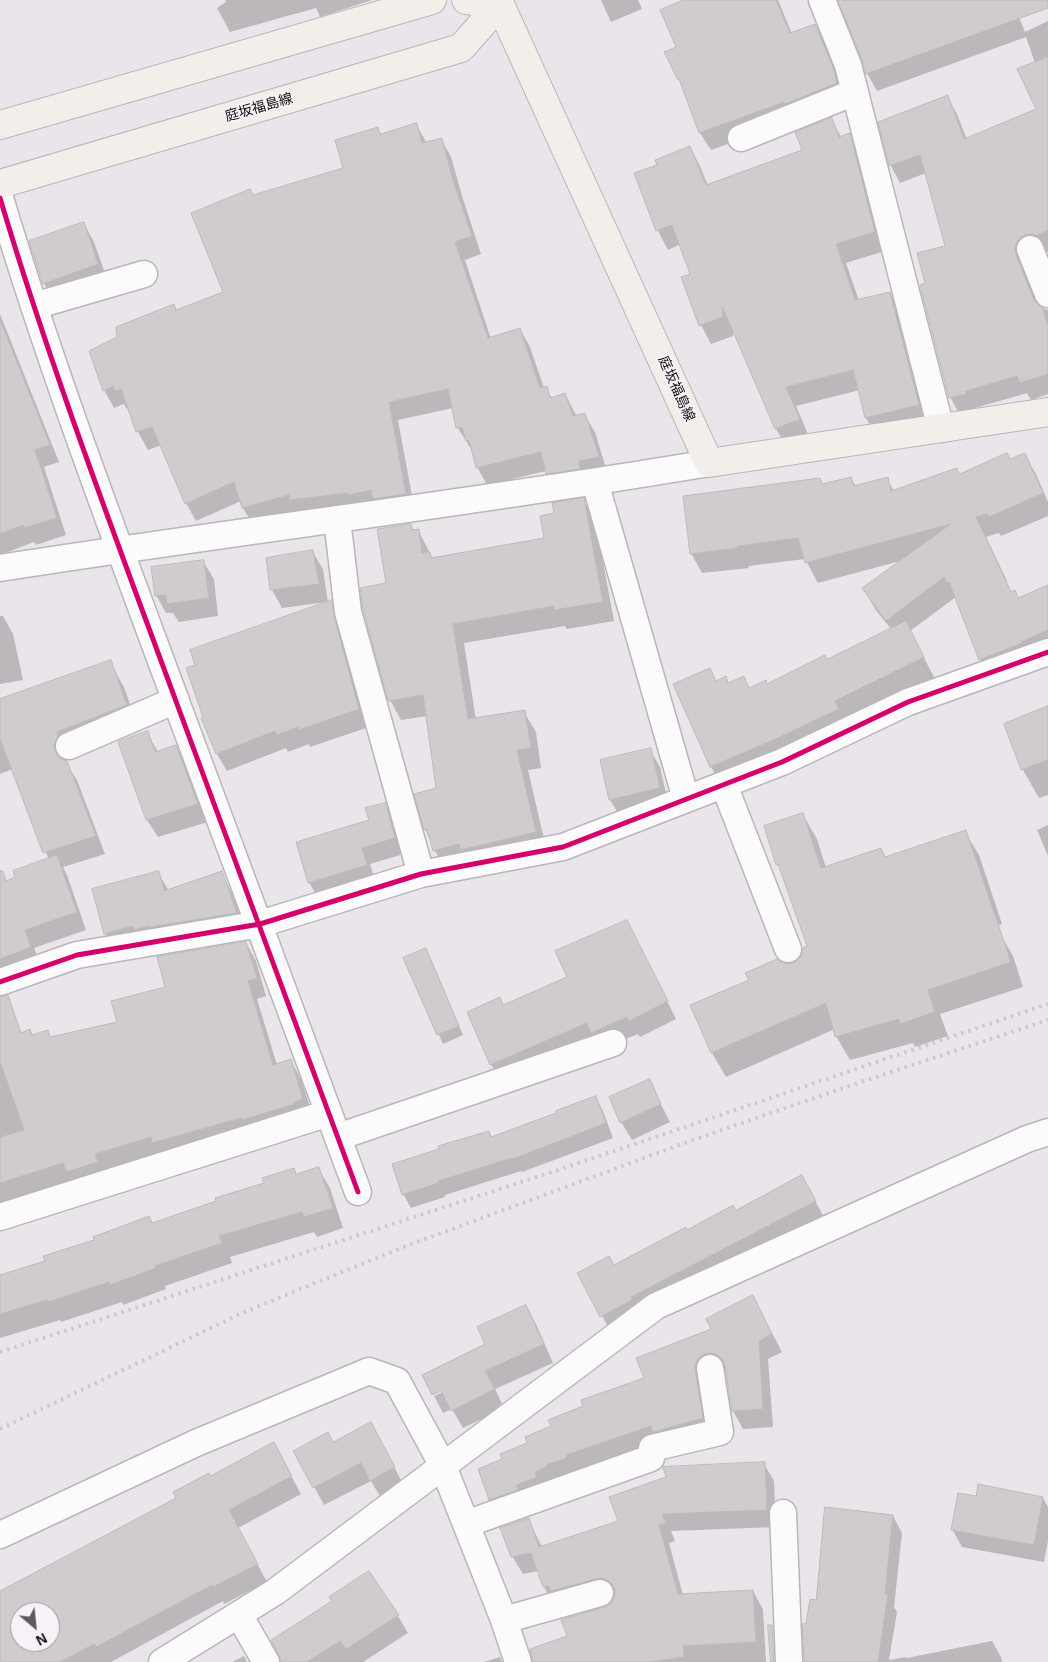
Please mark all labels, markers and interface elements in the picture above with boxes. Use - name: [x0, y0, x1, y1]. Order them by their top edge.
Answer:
- street label: 庭坂福島線: [223, 90, 295, 126]
- street label: 庭坂福島線: [654, 354, 698, 424]
- north arrow: [10, 1602, 60, 1652]
- text: N: [33, 1630, 50, 1649]

